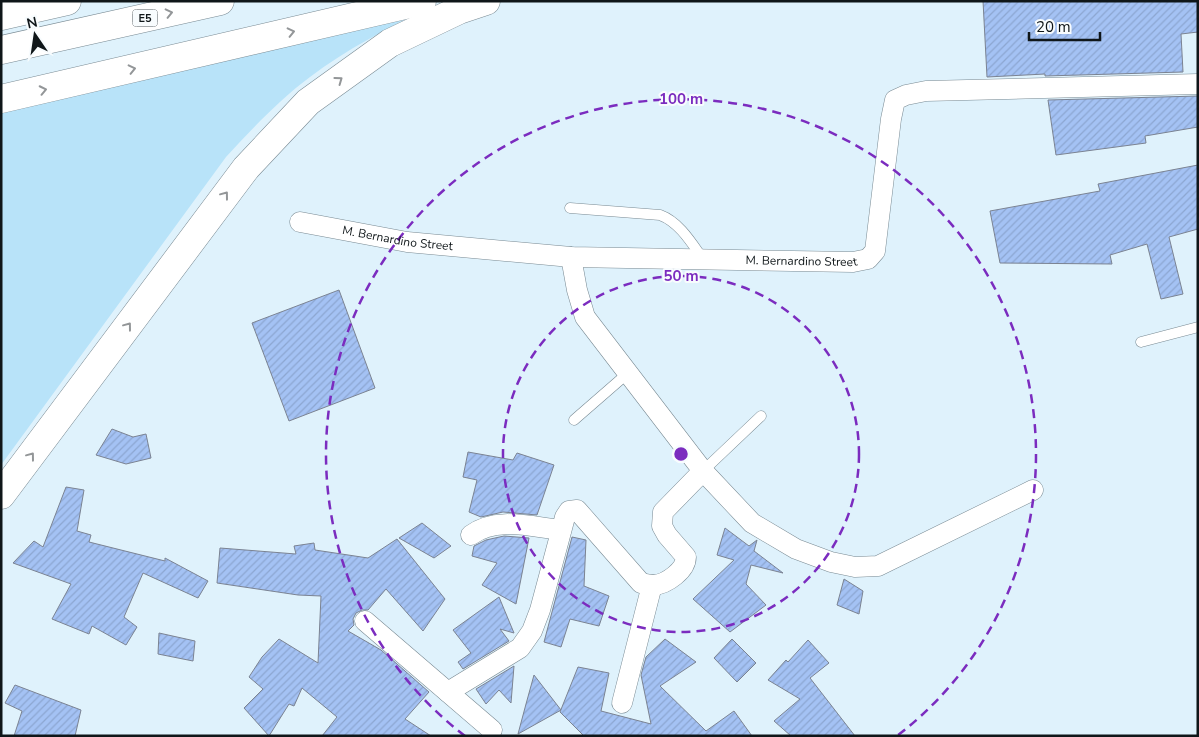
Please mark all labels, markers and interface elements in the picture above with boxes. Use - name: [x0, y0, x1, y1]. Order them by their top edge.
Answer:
- one-way arrow: [165, 8, 173, 19]
- north arrow: [10, 10, 60, 60]
- road number: E5: [132, 10, 158, 27]
- scale bar: [1029, 10, 1100, 42]
- text: N: [25, 12, 39, 33]
- text: 20 m: [1036, 17, 1071, 37]
- one-way arrow: [286, 27, 295, 38]
- one-way arrow: [128, 64, 137, 75]
- one-way arrow: [333, 77, 343, 86]
- one-way arrow: [39, 85, 48, 96]
- text: 100 m: [659, 89, 703, 109]
- one-way arrow: [219, 191, 228, 201]
- street label: M. Bernardino Street: [341, 222, 454, 254]
- street label: M. Bernardino Street: [746, 252, 859, 270]
- text: 50 m: [663, 266, 699, 286]
- one-way arrow: [122, 322, 131, 332]
- centre of rings: [672, 445, 690, 463]
- one-way arrow: [25, 453, 33, 462]

